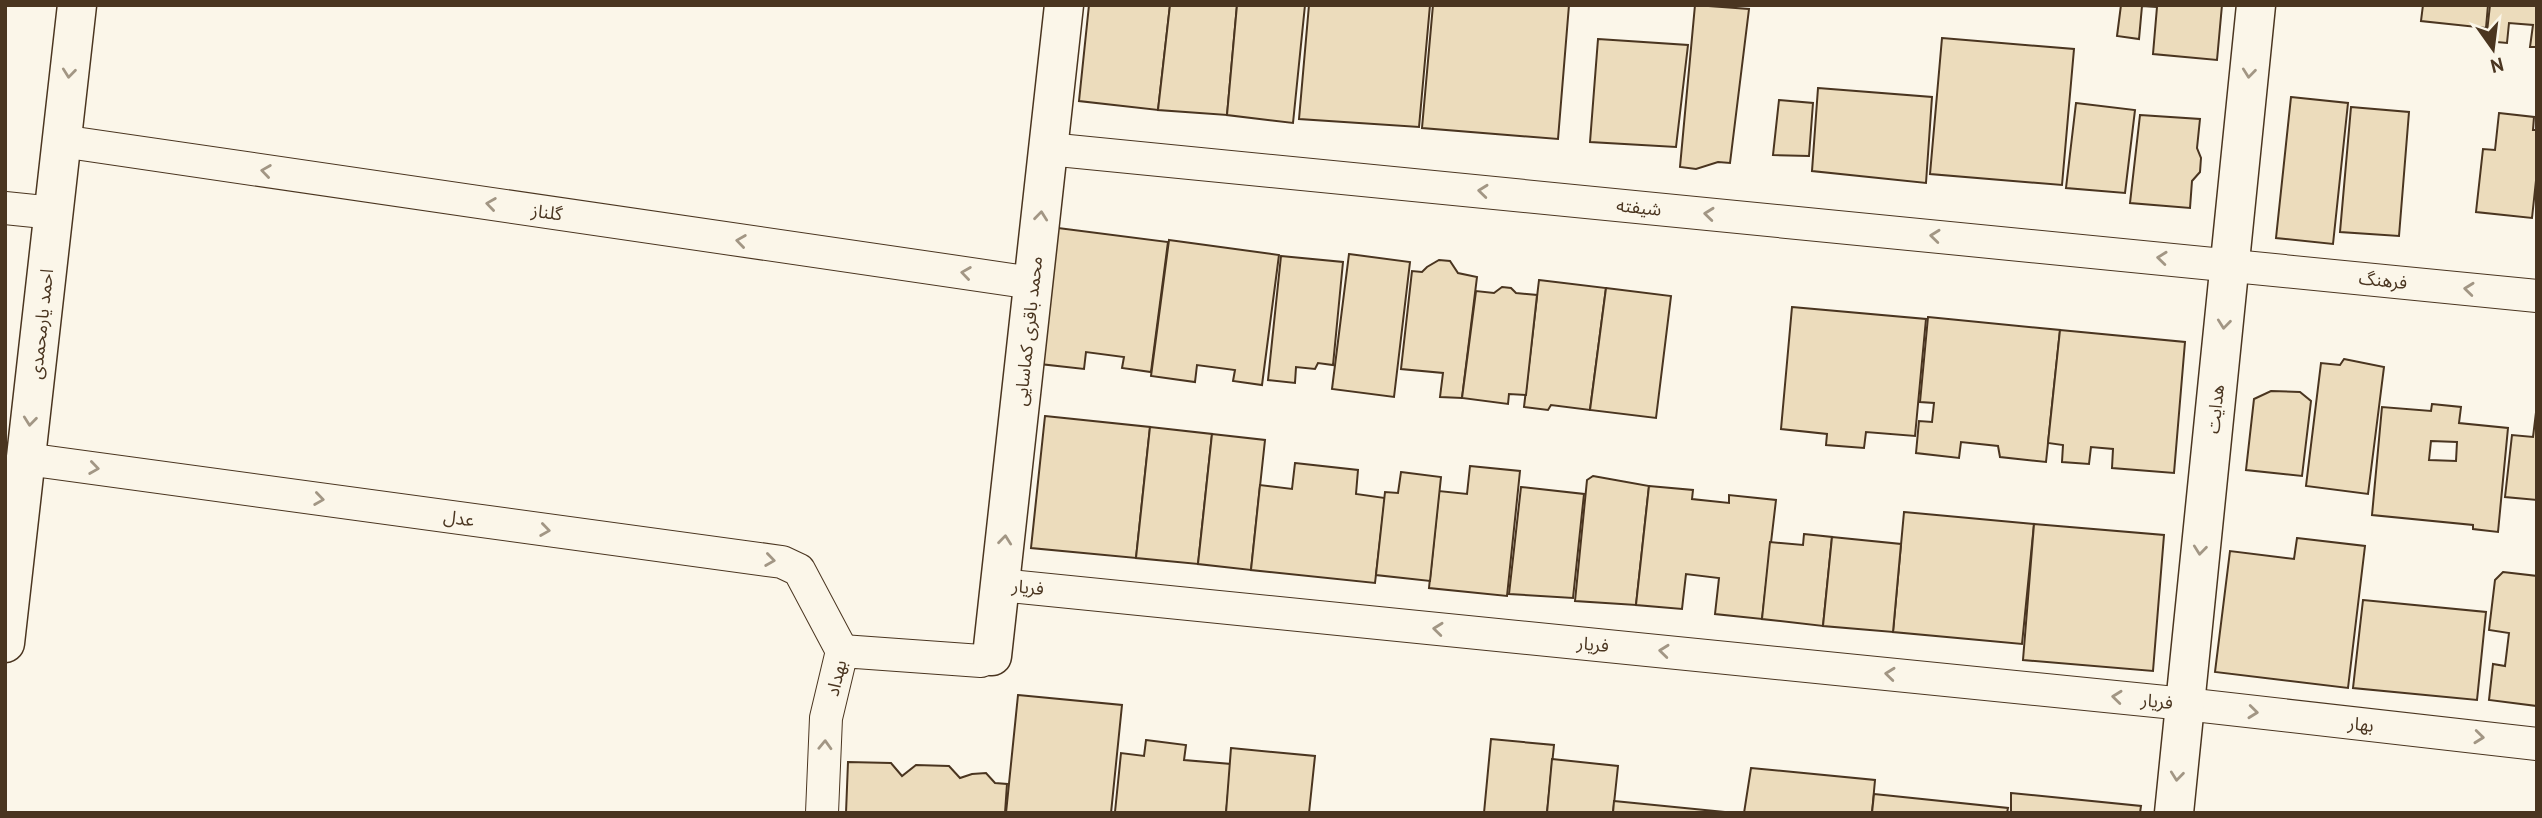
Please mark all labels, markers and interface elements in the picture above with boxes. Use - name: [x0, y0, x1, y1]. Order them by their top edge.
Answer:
- north arrow: [2458, 14, 2528, 84]
- text: N: [2488, 52, 2506, 79]
- one-way arrow: [62, 68, 77, 79]
- one-way arrow: [2242, 68, 2257, 79]
- one-way arrow: [260, 164, 272, 179]
- one-way arrow: [1477, 184, 1488, 199]
- street label: شیفته: [1615, 193, 1663, 221]
- one-way arrow: [486, 197, 497, 212]
- street label: گلناز: [529, 198, 564, 226]
- one-way arrow: [1703, 206, 1715, 221]
- one-way arrow: [1033, 210, 1048, 221]
- one-way arrow: [1930, 228, 1941, 243]
- one-way arrow: [735, 233, 747, 248]
- one-way arrow: [2156, 251, 2167, 266]
- street label: محمد باقری کماسایی: [1009, 255, 1047, 407]
- one-way arrow: [960, 266, 972, 281]
- street label: فرهنگ: [2358, 266, 2408, 294]
- street label: احمد یارمحمدی: [24, 268, 58, 380]
- one-way arrow: [2463, 282, 2475, 297]
- one-way arrow: [2216, 318, 2231, 330]
- street label: هدایت: [2201, 383, 2229, 435]
- one-way arrow: [23, 415, 38, 427]
- one-way arrow: [88, 461, 100, 476]
- one-way arrow: [313, 491, 325, 506]
- street label: عدل: [442, 504, 476, 532]
- one-way arrow: [539, 522, 550, 537]
- one-way arrow: [998, 534, 1013, 545]
- one-way arrow: [2193, 544, 2208, 556]
- one-way arrow: [764, 552, 776, 567]
- street label: فریار: [1010, 574, 1045, 600]
- one-way arrow: [1432, 621, 1444, 636]
- street label: فریار: [1575, 631, 1610, 657]
- one-way arrow: [1658, 644, 1670, 659]
- street label: بهداد: [820, 658, 852, 698]
- one-way arrow: [1885, 667, 1896, 682]
- street label: فریار: [2139, 688, 2174, 714]
- one-way arrow: [2111, 690, 2122, 705]
- one-way arrow: [2247, 704, 2258, 719]
- street label: بهار: [2346, 711, 2375, 737]
- one-way arrow: [2473, 730, 2484, 745]
- one-way arrow: [817, 739, 832, 750]
- one-way arrow: [2170, 771, 2185, 782]

